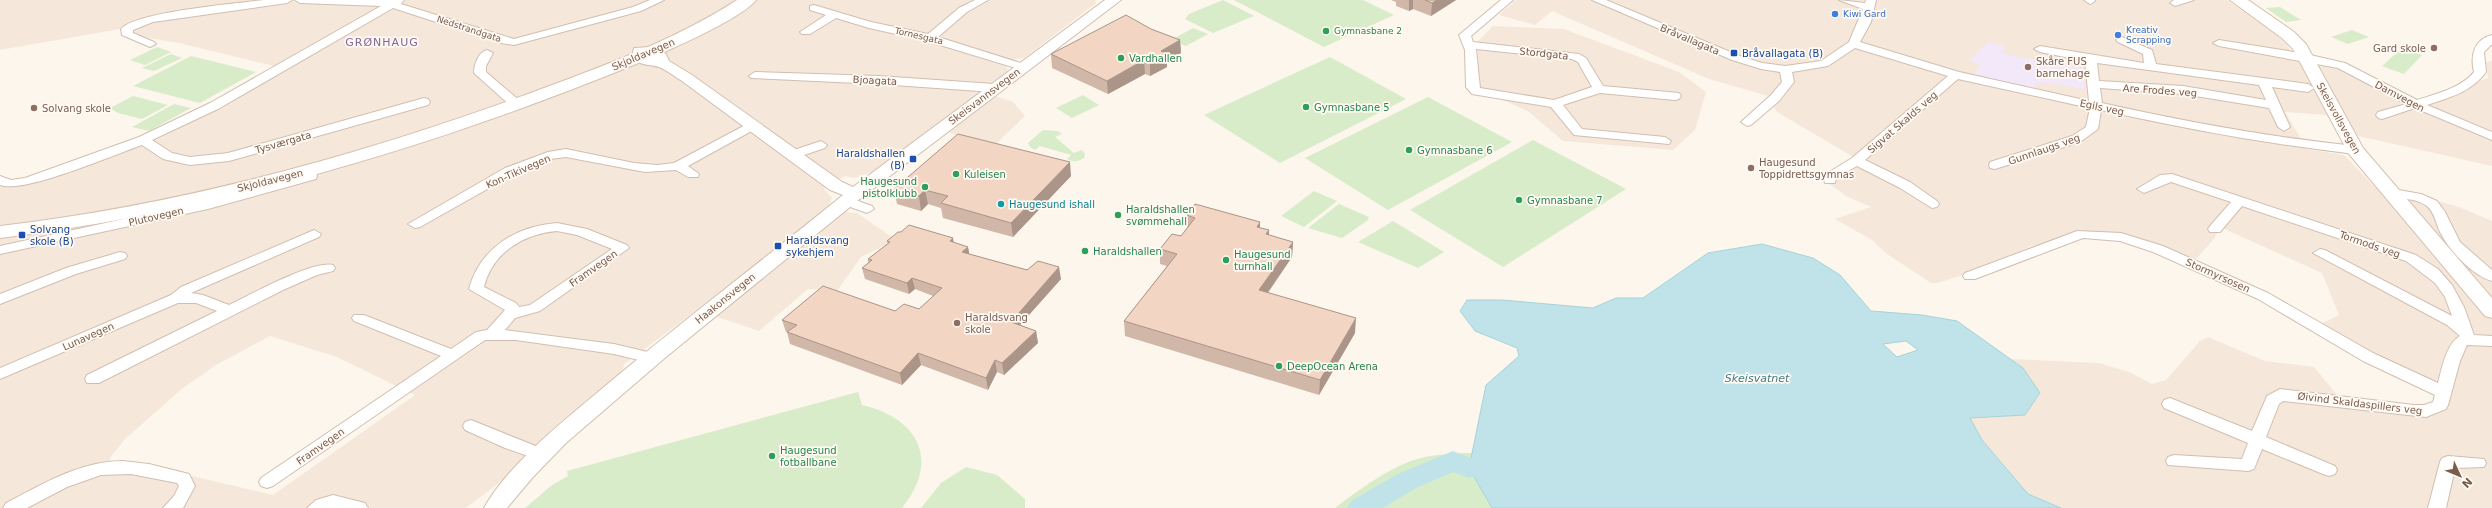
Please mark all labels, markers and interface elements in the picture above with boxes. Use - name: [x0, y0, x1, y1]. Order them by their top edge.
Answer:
- marker: Kiwi Gard: [1830, 9, 1840, 19]
- place label: Kiwi Gard: [1843, 9, 1886, 19]
- street label: Nedstrandgata: [436, 14, 502, 44]
- street label: Bråvallagata: [1658, 21, 1722, 57]
- street label: Tornesgata: [893, 25, 944, 46]
- place label: Kreativ Scrapping: [2126, 25, 2171, 45]
- marker: Gymnasbane 2: [1321, 26, 1331, 36]
- place label: Gymnasbane 2: [1334, 26, 1402, 36]
- marker: Kreativ Scrapping: [2113, 30, 2123, 40]
- district label: GRØNHAUG: [345, 36, 419, 49]
- street label: Skjoldavegen: [610, 36, 676, 73]
- place label: Gard skole: [2373, 43, 2426, 54]
- marker: Gard skole: [2429, 43, 2439, 53]
- street label: Stordgata: [1519, 45, 1569, 62]
- place label: Bråvallagata (B): [1742, 47, 1823, 59]
- marker: Bråvallagata (B): [1729, 48, 1739, 58]
- marker: Vardhallen: [1116, 53, 1126, 63]
- place label: Vardhallen: [1129, 53, 1182, 64]
- place label: Skåre FUS barnehage: [2036, 55, 2090, 79]
- marker: Skåre FUS barnehage: [2023, 62, 2033, 72]
- street label: Skeisvannsvegen: [946, 66, 1022, 127]
- street label: Bjoagata: [853, 74, 897, 87]
- street label: Damvegen: [2373, 79, 2426, 114]
- street label: Skeisvollsvegen: [2314, 81, 2363, 156]
- street label: Are Frodes veg: [2122, 82, 2197, 99]
- street label: Sigvat Skalds veg: [1865, 89, 1939, 156]
- street label: Egils veg: [2079, 97, 2125, 118]
- marker: Gymnasbane 5: [1301, 102, 1311, 112]
- place label: Gymnasbane 5: [1314, 102, 1390, 113]
- marker: Solvang skole: [29, 103, 39, 113]
- place label: Solvang skole: [42, 103, 111, 114]
- street label: Tysværgata: [253, 129, 312, 156]
- street label: Gunnlaugs veg: [2007, 132, 2081, 167]
- marker: Gymnasbane 6: [1404, 145, 1414, 155]
- place label: Gymnasbane 6: [1417, 145, 1493, 156]
- place label: Haraldshallen (B): [836, 148, 905, 171]
- street label: Kon-Tikivegen: [484, 152, 552, 191]
- marker: Haraldshallen (B): [908, 154, 918, 164]
- place label: Haugesund Toppidrettsgymnas: [1758, 157, 1854, 180]
- marker: Haugesund Toppidrettsgymnas: [1746, 163, 1756, 173]
- street label: Skjoldavegen: [236, 167, 304, 194]
- marker: Kuleisen: [951, 169, 961, 179]
- place label: Kuleisen: [964, 169, 1006, 180]
- place label: Haugesund pistolklubb: [860, 176, 917, 199]
- marker: Haugesund pistolklubb: [920, 182, 930, 192]
- marker: Gymnasbane 7: [1514, 195, 1524, 205]
- place label: Gymnasbane 7: [1527, 195, 1603, 206]
- marker: Haugesund ishall: [996, 199, 1006, 209]
- place label: Haugesund ishall: [1009, 199, 1095, 210]
- place label: Haraldshallen svømmehall: [1126, 204, 1195, 227]
- street label: Plutovegen: [128, 205, 185, 228]
- marker: Haraldshallen svømmehall: [1113, 210, 1123, 220]
- place label: Solvang skole (B): [30, 224, 74, 247]
- street label: Tormods veg: [2337, 229, 2402, 260]
- marker: Solvang skole (B): [17, 230, 27, 240]
- place label: Haraldsvang sykehjem: [786, 235, 849, 258]
- marker: Haraldsvang sykehjem: [773, 241, 783, 251]
- marker: Haraldshallen: [1080, 246, 1090, 256]
- place label: Haraldshallen: [1093, 246, 1162, 257]
- street label: Framvegen: [567, 248, 619, 289]
- place label: Haugesund turnhall: [1234, 249, 1291, 272]
- marker: Haugesund turnhall: [1221, 255, 1231, 265]
- street label: Stormyrsosen: [2184, 256, 2252, 295]
- street label: Haakonsvegen: [693, 271, 757, 326]
- place label: Haraldsvang skole: [965, 312, 1028, 335]
- marker: Haraldsvang skole: [952, 318, 962, 328]
- street label: Lunavegen: [61, 320, 116, 353]
- marker: DeepOcean Arena: [1274, 361, 1284, 371]
- place label: DeepOcean Arena: [1287, 361, 1378, 372]
- water label: Skeisvatnet: [1725, 372, 1790, 385]
- street label: Øivind Skaldaspillers veg: [2297, 390, 2423, 417]
- street label: Framvegen: [294, 426, 346, 467]
- place label: Haugesund fotballbane: [780, 445, 837, 468]
- marker: Haugesund fotballbane: [767, 451, 777, 461]
- north arrow: [2440, 456, 2480, 496]
- text: N: [2459, 475, 2475, 490]

